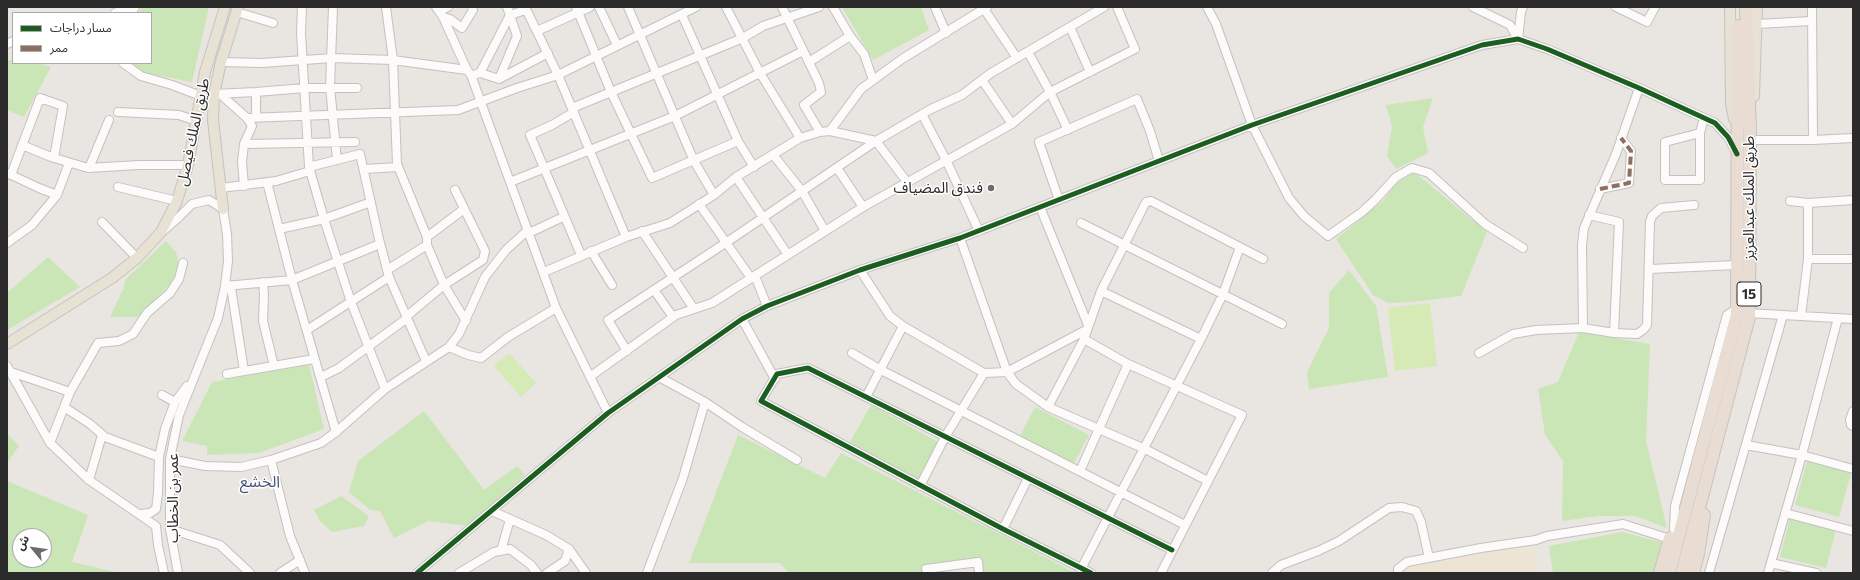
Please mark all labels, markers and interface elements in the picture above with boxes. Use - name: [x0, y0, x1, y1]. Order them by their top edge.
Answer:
- legend: [12, 12, 152, 64]
- text: مسار دراجات: [50, 20, 112, 34]
- text: ممر: [50, 40, 68, 54]
- street label: طريق الملك فيصل: [173, 76, 213, 188]
- street label: طريق الملك عبدالعزيز: [1740, 136, 1758, 260]
- place label: فندق المضياف: [894, 179, 983, 197]
- marker: فندق المضياف: [986, 183, 996, 193]
- road number: 15: [1737, 282, 1761, 306]
- street label: عمر بن الخطاب: [164, 453, 182, 543]
- district label: الخشع: [240, 472, 280, 492]
- north arrow: [12, 528, 52, 568]
- text: ش: [13, 533, 31, 552]

